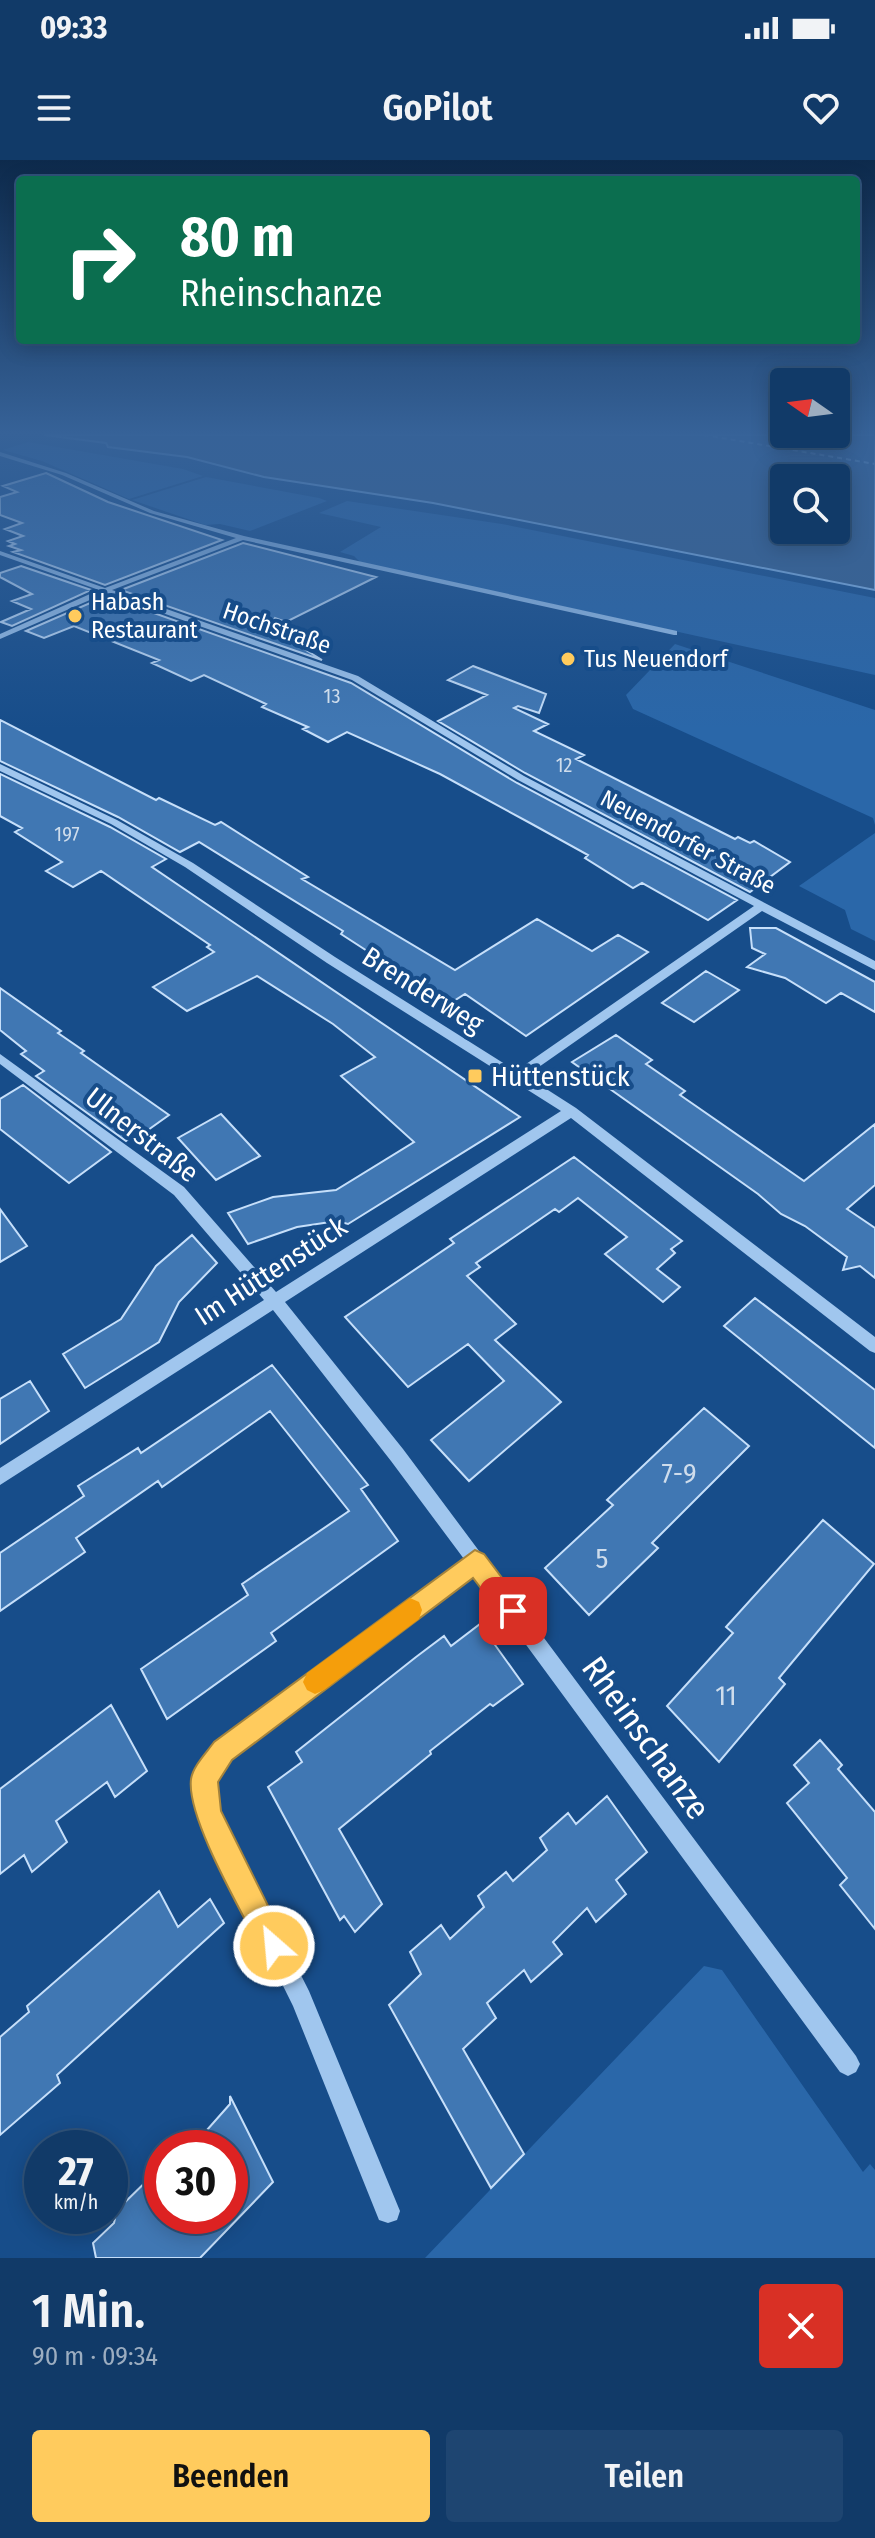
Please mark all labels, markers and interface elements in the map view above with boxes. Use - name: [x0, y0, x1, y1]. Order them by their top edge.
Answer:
- text: 09:33: [40, 10, 107, 46]
- icon: menu: [32, 86, 76, 130]
- text: GoPilot: [382, 86, 493, 130]
- icon: heart: [799, 86, 843, 130]
- text: 80 m: [180, 204, 295, 271]
- icon: right: [48, 208, 152, 312]
- text: Rheinschanze: [180, 272, 383, 316]
- north arrow: [770, 368, 850, 448]
- map controls: [770, 368, 850, 544]
- button: search: [770, 464, 850, 544]
- place label: Habash Restaurant: [91, 588, 198, 644]
- street label: Hochstraße: [219, 596, 335, 660]
- marker: Habash Restaurant: [66, 607, 84, 625]
- place label: Tus Neuendorf: [584, 645, 729, 673]
- marker: Tus Neuendorf: [559, 650, 577, 668]
- house number: 13: [324, 684, 340, 708]
- house number: 12: [556, 753, 572, 777]
- street label: Neuendorfer Straße: [596, 784, 780, 900]
- house number: 197: [54, 822, 80, 846]
- street label: Brenderweg: [356, 940, 490, 1041]
- place label: Hüttenstück: [491, 1060, 631, 1093]
- marker: Hüttenstück: [466, 1067, 484, 1085]
- street label: Ulnerstraße: [79, 1081, 205, 1189]
- street label: Im Hüttenstück: [189, 1209, 354, 1332]
- house number: 7-9: [661, 1457, 697, 1490]
- house number: 5: [596, 1542, 608, 1575]
- pin: [479, 1577, 547, 1645]
- icon: arrive: [491, 1589, 535, 1633]
- street label: Rheinschanze: [573, 1649, 719, 1827]
- house number: 11: [715, 1679, 737, 1712]
- position arrow: [232, 1904, 316, 1988]
- speed limit sign: 30: [144, 2130, 248, 2234]
- text: 27: [58, 2148, 94, 2196]
- text: km/h: [54, 2190, 98, 2214]
- text: 1 Min.: [32, 2282, 145, 2340]
- button: close: [759, 2284, 843, 2368]
- text: 90 m · 09:34: [32, 2341, 158, 2372]
- button: Beenden: [32, 2430, 430, 2522]
- button: Teilen: [446, 2430, 843, 2522]

